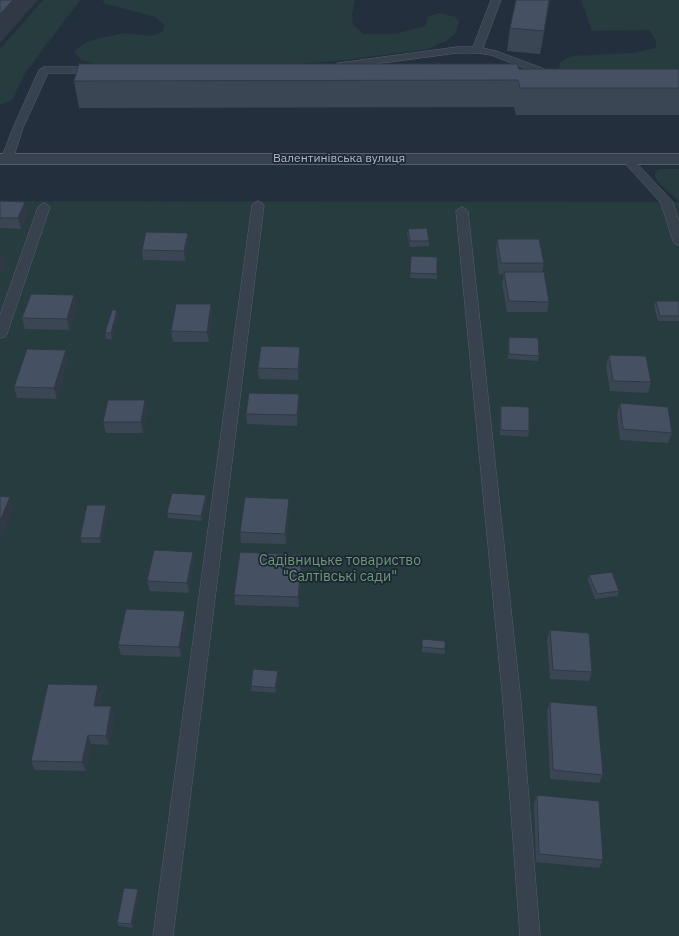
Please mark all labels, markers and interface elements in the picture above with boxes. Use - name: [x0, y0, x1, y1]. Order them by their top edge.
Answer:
- street label: Валентинівська вулиця: [273, 152, 405, 166]
- park label: Садівницьке товариство "Салтівські сади": [259, 553, 421, 586]

